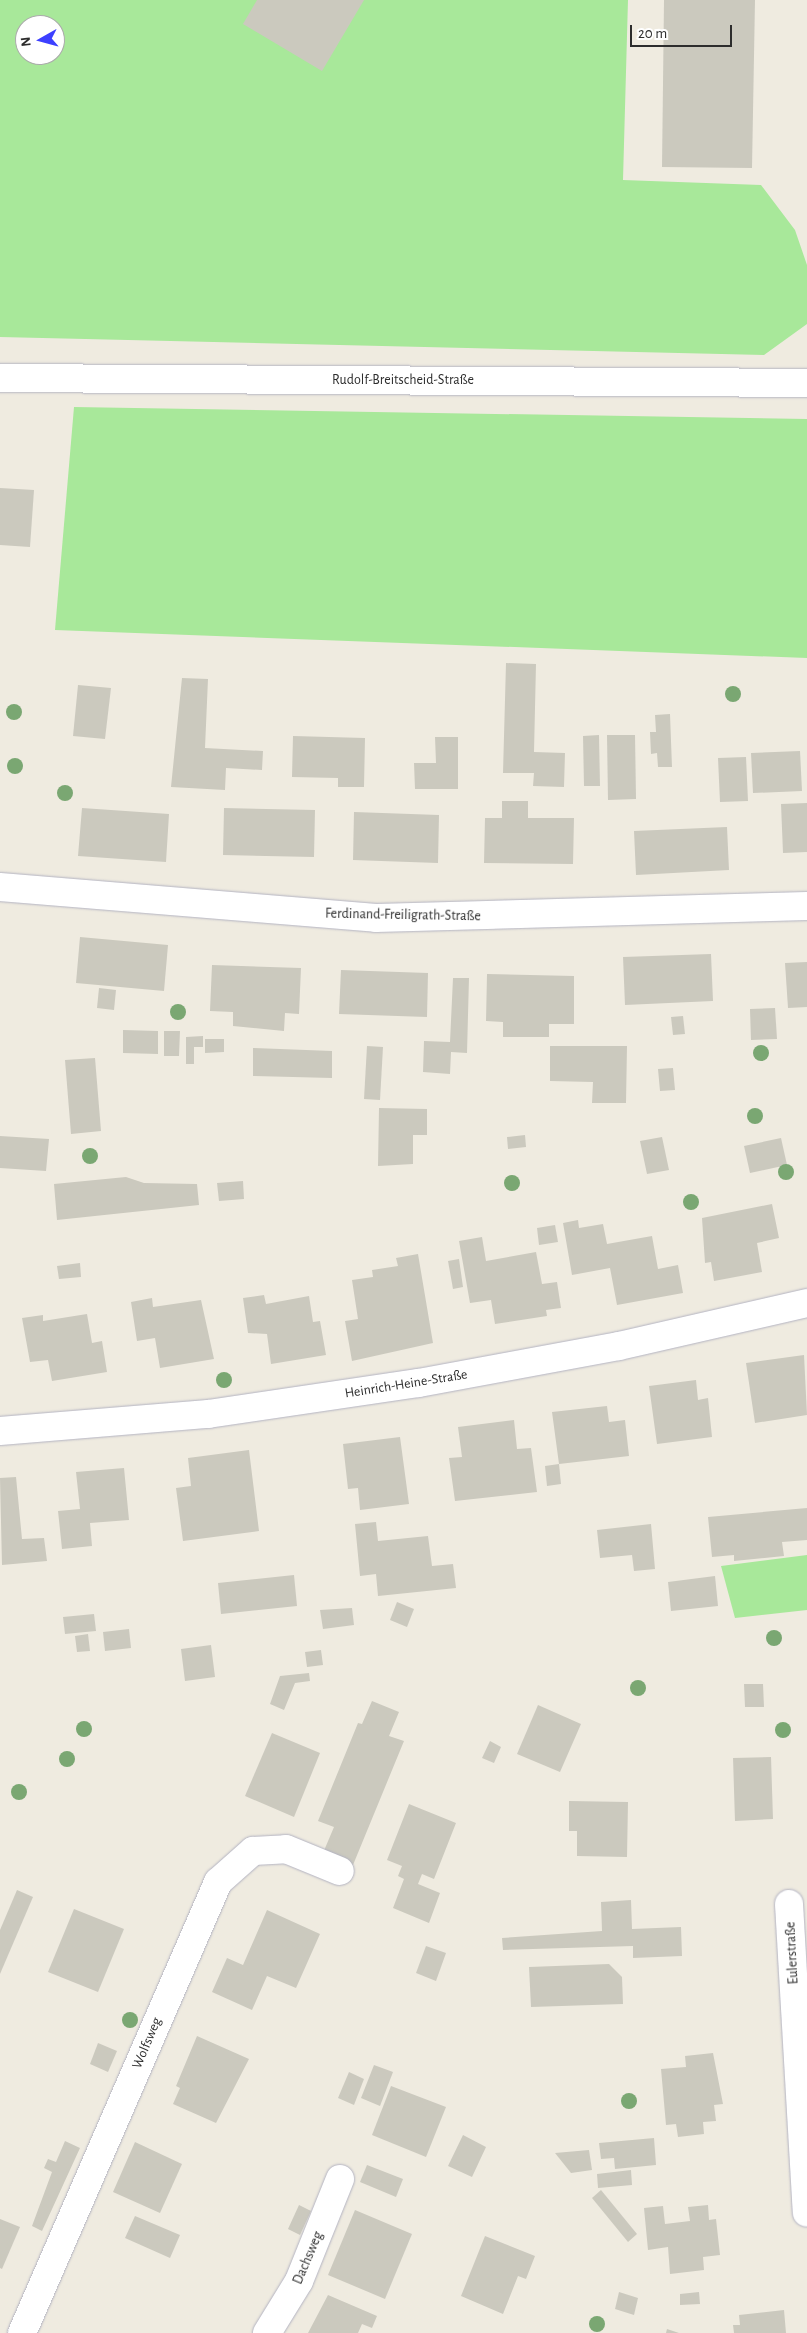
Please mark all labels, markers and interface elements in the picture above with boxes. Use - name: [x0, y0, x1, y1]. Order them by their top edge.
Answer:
- north arrow: [15, 15, 65, 65]
- scale bar: [632, 15, 734, 47]
- text: 20 m: [638, 26, 667, 41]
- text: N: [19, 36, 34, 47]
- street label: Rudolf-Breitscheid-Straße: [332, 372, 474, 388]
- street label: Ferdinand-Freiligrath-Straße: [325, 905, 481, 925]
- street label: Heinrich-Heine-Straße: [343, 1366, 469, 1402]
- street label: Eulerstraße: [782, 1921, 802, 1985]
- street label: Wolfsweg: [129, 2015, 165, 2071]
- street label: Dachsweg: [289, 2229, 327, 2287]

